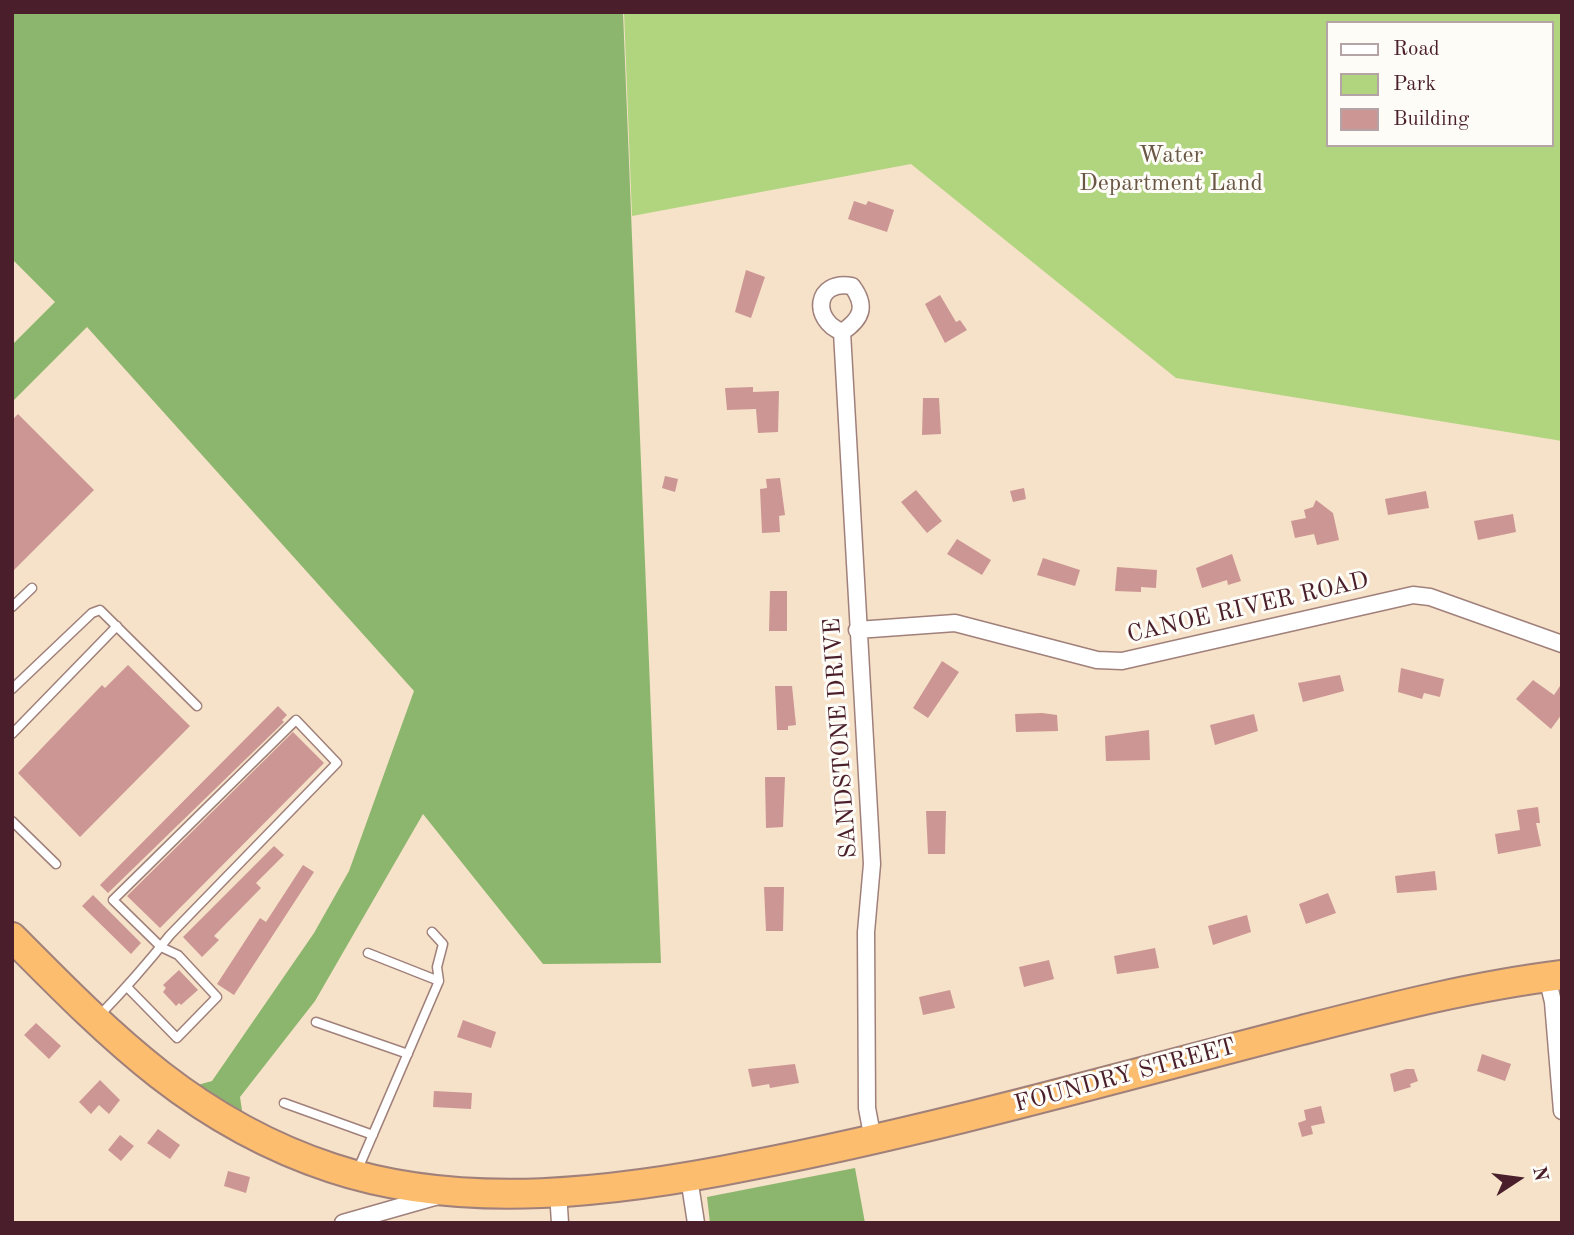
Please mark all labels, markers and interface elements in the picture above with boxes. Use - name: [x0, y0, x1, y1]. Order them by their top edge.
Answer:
- legend: [1326, 21, 1553, 147]
- text: Road: [1393, 39, 1440, 60]
- text: Park: [1393, 74, 1436, 95]
- text: Building: [1393, 109, 1469, 130]
- park label: Water Department Land: [1079, 142, 1263, 198]
- street label: CANOE RIVER ROAD: [1124, 566, 1372, 650]
- street label: SANDSTONE DRIVE: [818, 617, 864, 859]
- street label: FOUNDRY STREET: [1011, 1033, 1239, 1119]
- north arrow: [1483, 1144, 1553, 1214]
- text: N: [1528, 1165, 1550, 1183]

